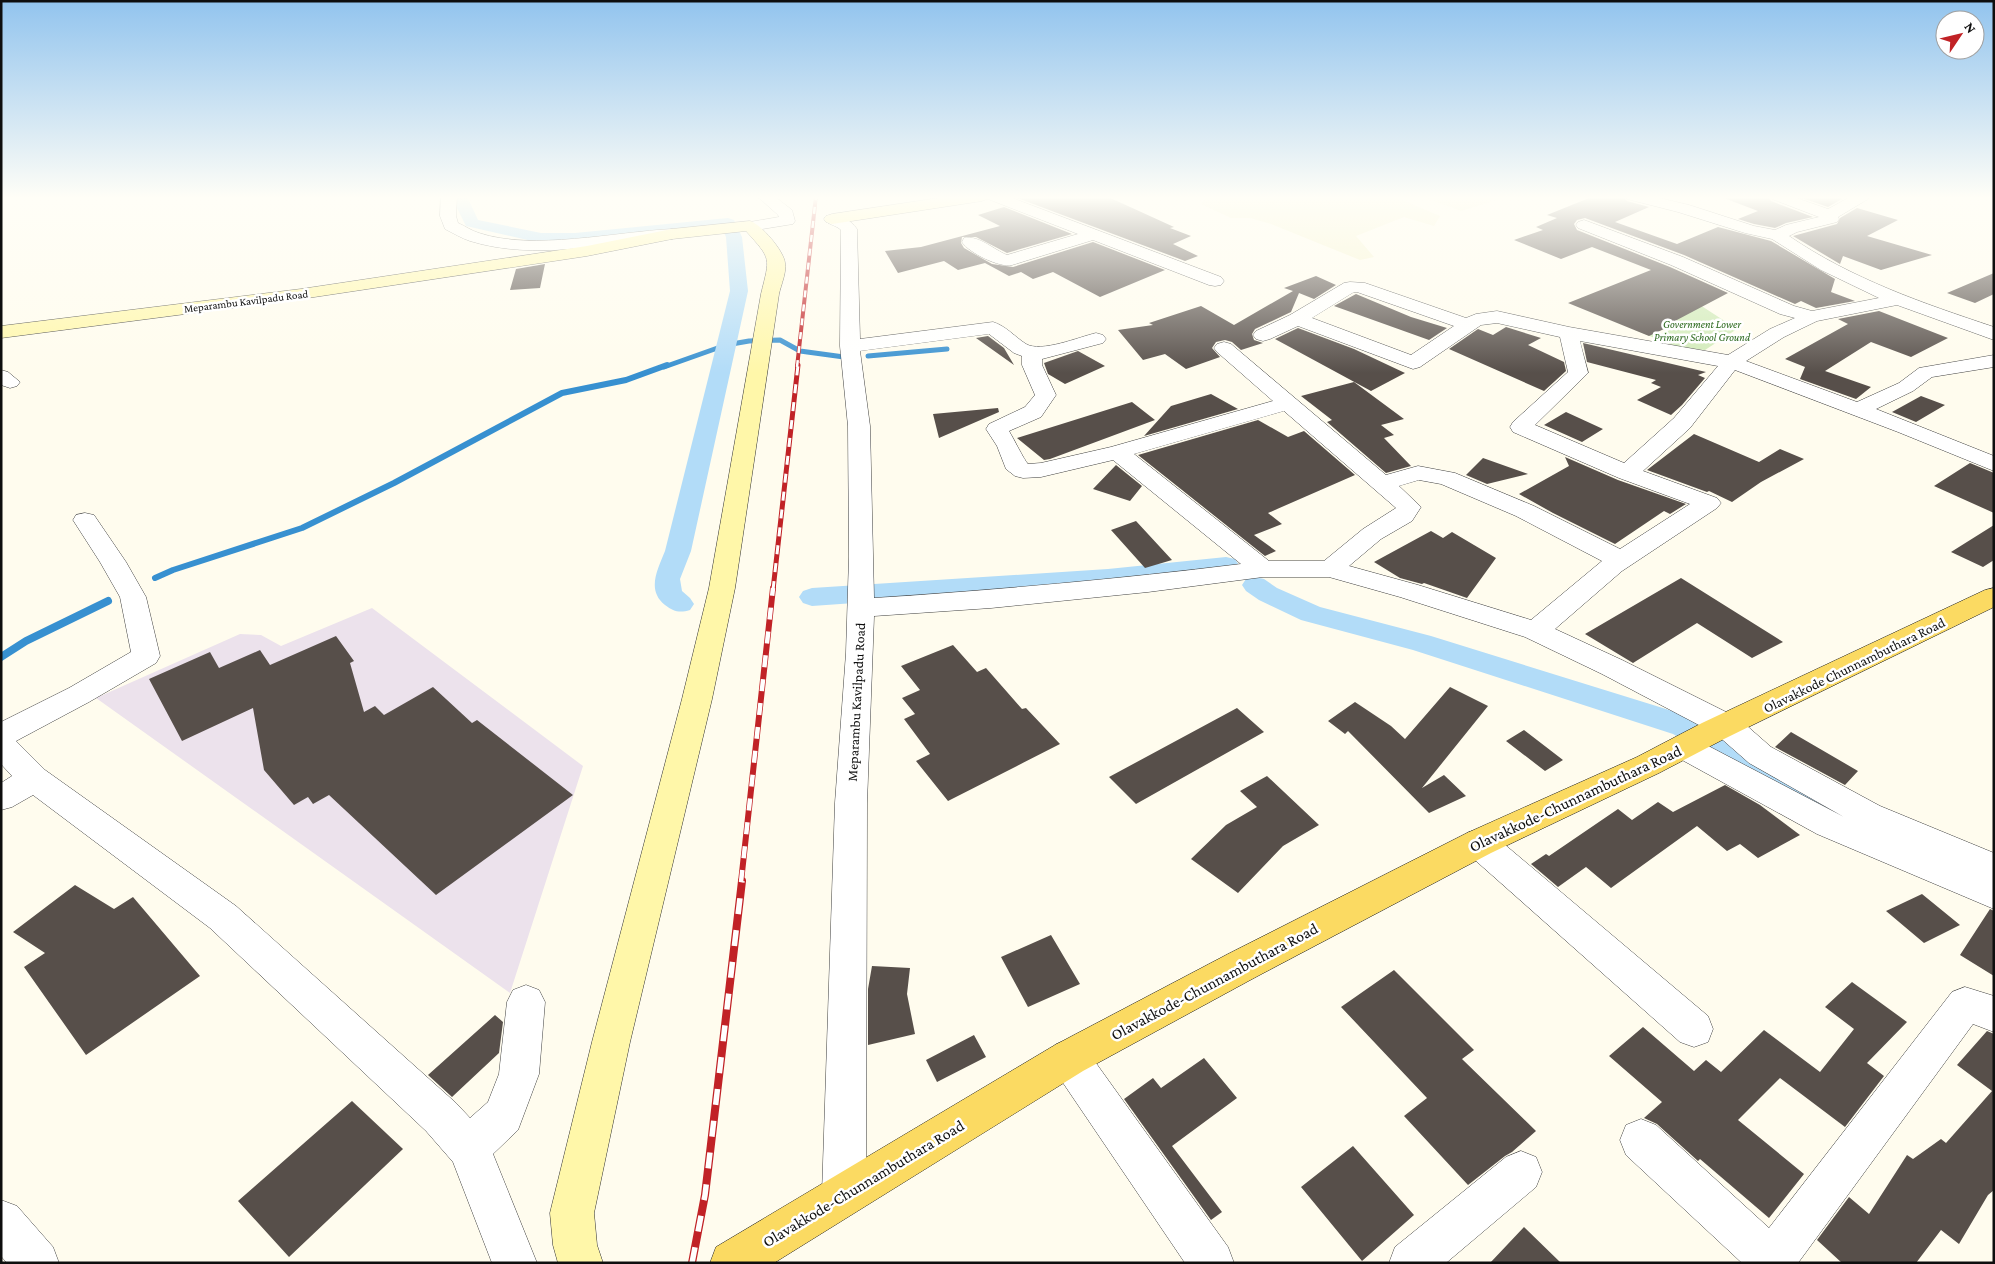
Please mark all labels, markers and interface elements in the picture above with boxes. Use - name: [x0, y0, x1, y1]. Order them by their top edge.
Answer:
- north arrow: [1935, 10, 1985, 60]
- text: N: [1961, 19, 1980, 36]
- street label: Meparambu Kavilpadu Road: [183, 287, 309, 316]
- park label: Government Lower Primary School Ground: [1654, 318, 1751, 344]
- street label: Olavakkode Chunnambuthara Road: [1761, 614, 1948, 716]
- street label: Meparambu Kavilpadu Road: [844, 622, 868, 782]
- street label: Olavakkode-Chunnambuthara Road: [1467, 742, 1684, 855]
- street label: Olavakkode-Chunnambuthara Road: [1108, 919, 1321, 1043]
- street label: Olavakkode-Chunnambuthara Road: [760, 1116, 967, 1250]

